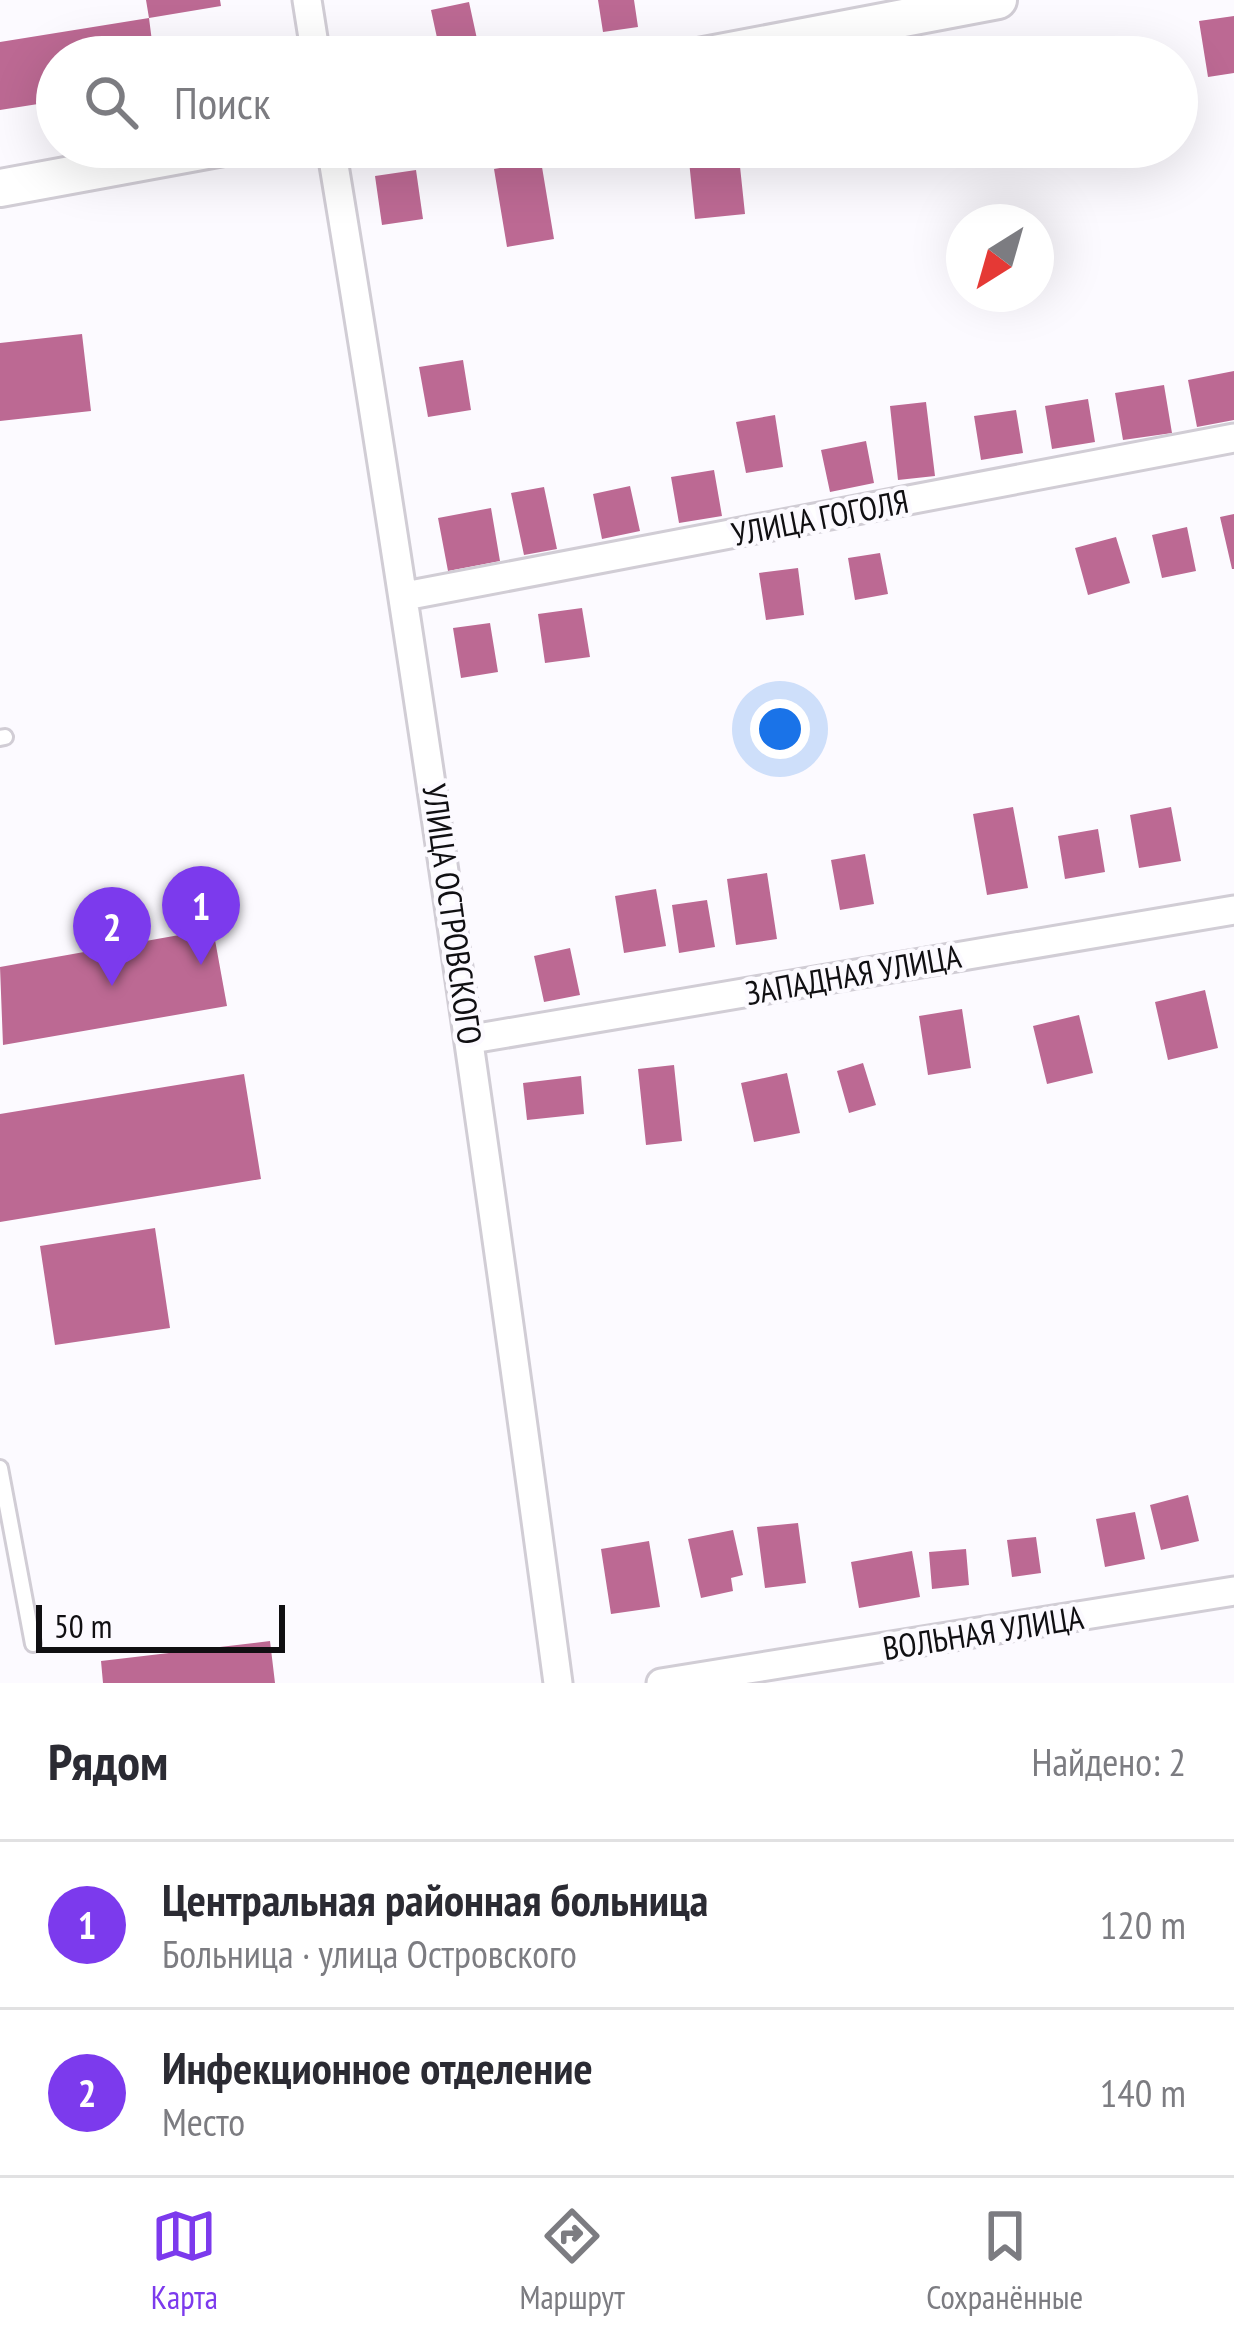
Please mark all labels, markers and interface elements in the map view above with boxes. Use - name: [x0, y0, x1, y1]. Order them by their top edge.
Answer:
- search box: [36, 36, 1198, 168]
- icon: search: [78, 69, 144, 135]
- text: Поиск: [174, 73, 270, 131]
- north arrow: [946, 204, 1054, 312]
- street label: УЛИЦА ГОГОЛЯ: [728, 479, 912, 555]
- your location: [750, 699, 810, 759]
- street label: УЛИЦА ОСТРОВСКОГО: [413, 781, 493, 1047]
- pin: 1: [162, 866, 240, 965]
- pin: 2: [73, 887, 151, 986]
- street label: ЗАПАДНАЯ УЛИЦА: [742, 934, 965, 1014]
- street label: ВОЛЬНАЯ УЛИЦА: [880, 1595, 1087, 1669]
- scale bar: [36, 1599, 285, 1652]
- text: 50 m: [54, 1604, 112, 1647]
- text: Рядом: [48, 1728, 168, 1794]
- text: Найдено: 2: [1032, 1736, 1186, 1787]
- text: Центральная районная больница: [162, 1870, 708, 1928]
- text: 1: [78, 1899, 96, 1950]
- text: 120 m: [1100, 1899, 1186, 1950]
- text: Больница · улица Островского: [162, 1928, 577, 1979]
- text: Инфекционное отделение: [162, 2038, 593, 2096]
- text: 2: [78, 2067, 96, 2118]
- text: 140 m: [1100, 2067, 1186, 2118]
- text: Место: [162, 2096, 245, 2147]
- tab: Карта: [151, 2203, 218, 2318]
- tab: Маршрут: [519, 2203, 625, 2318]
- tab: Сохранённые: [926, 2203, 1083, 2318]

